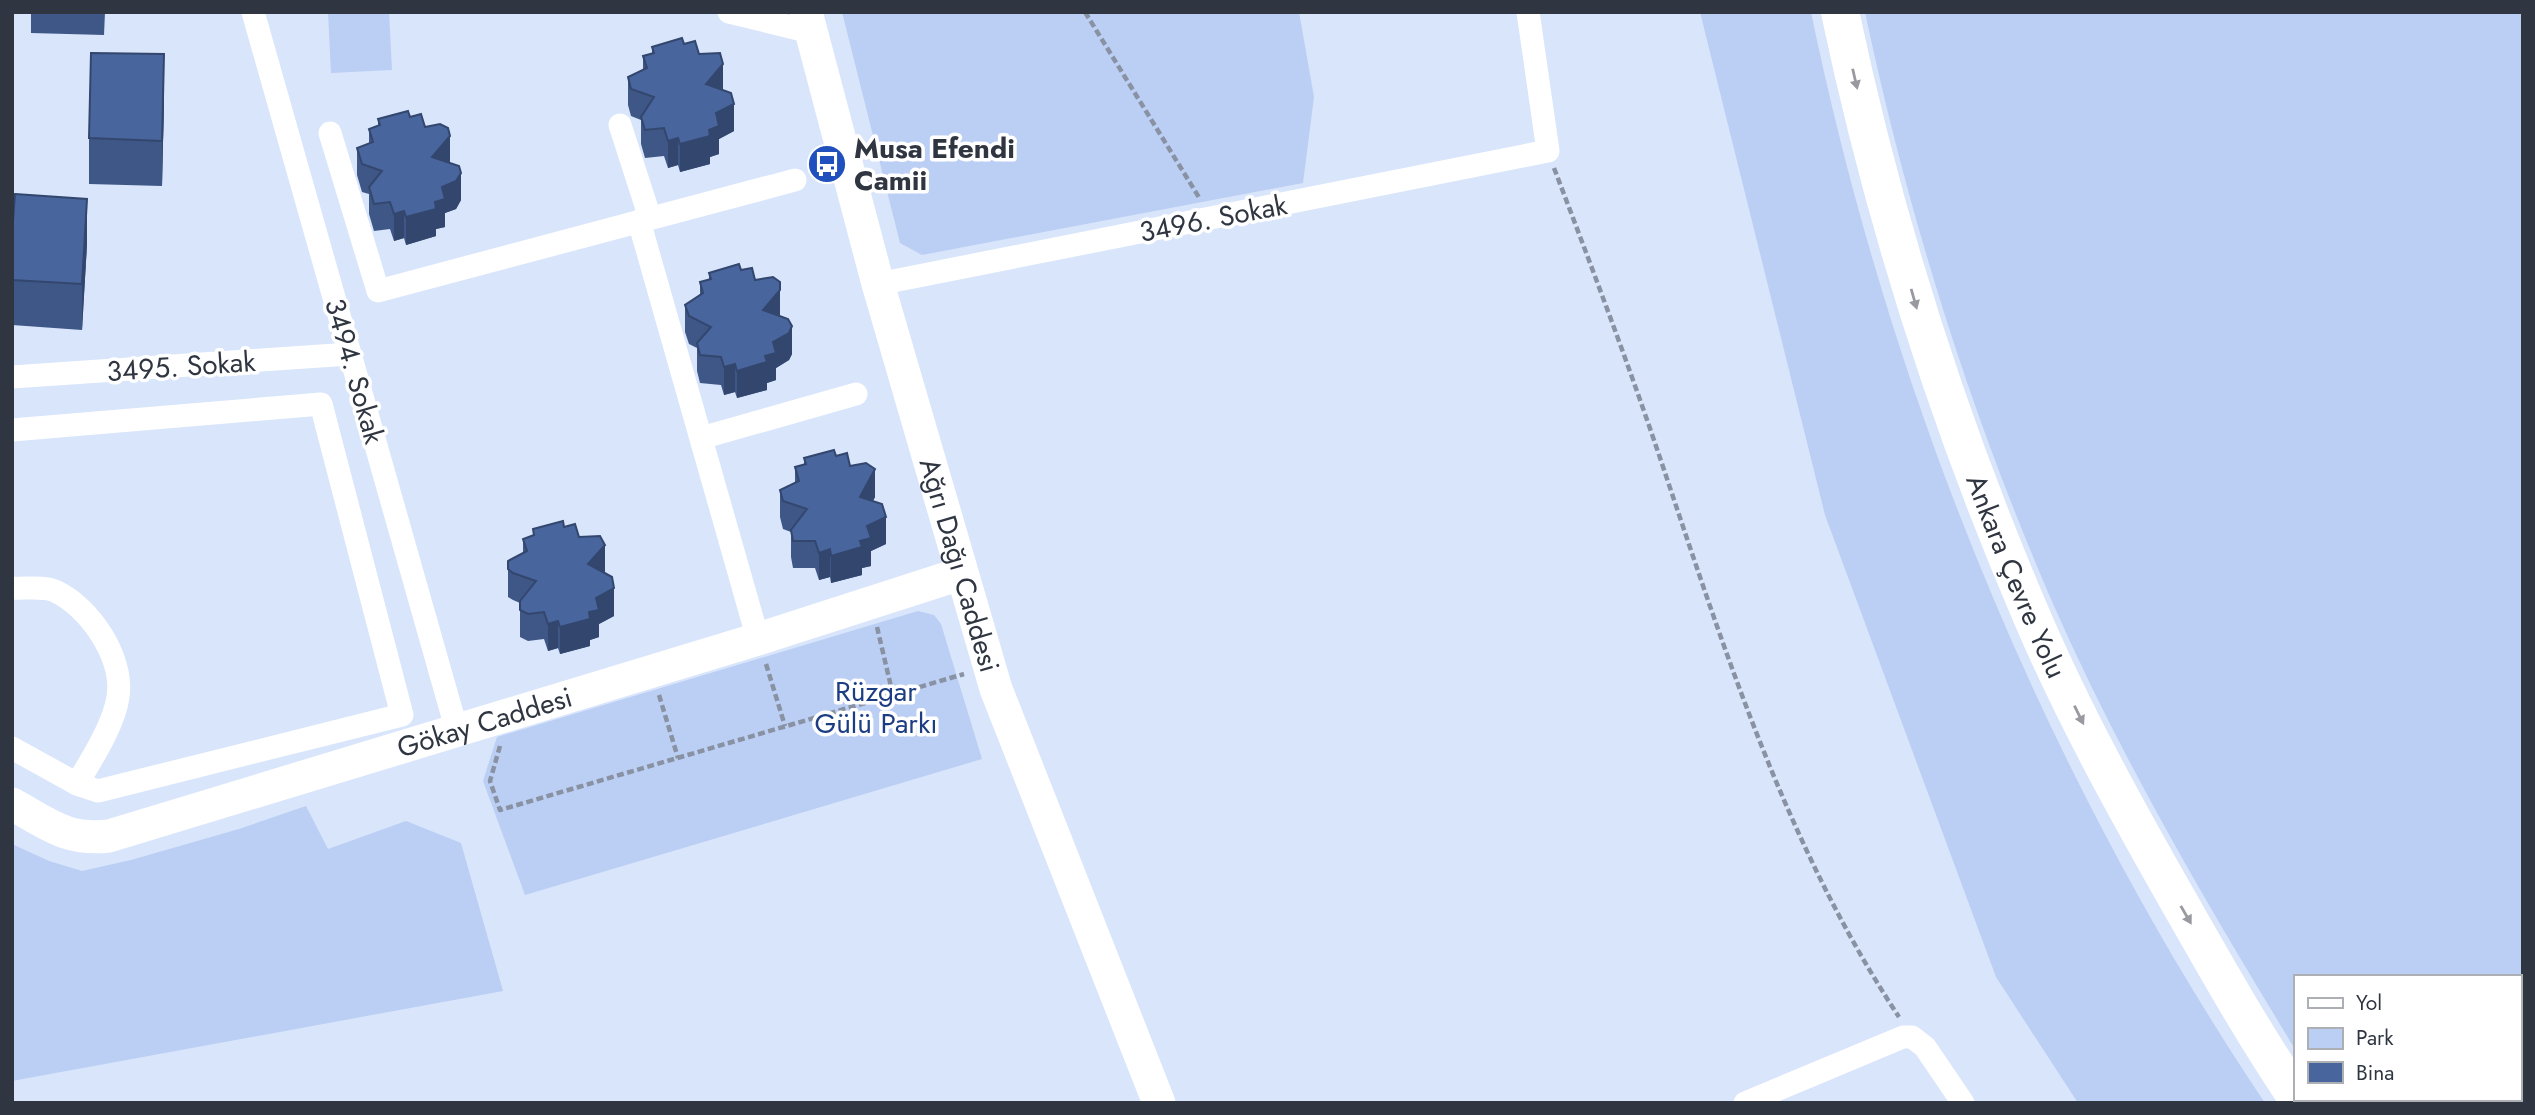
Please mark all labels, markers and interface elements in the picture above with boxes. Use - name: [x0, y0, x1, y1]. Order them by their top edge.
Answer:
- one-way arrow: [1849, 68, 1860, 90]
- place label: Musa Efendi Camii: [854, 128, 1015, 201]
- bus stop icon: Musa Efendi Camii: [806, 143, 848, 185]
- street label: 3496. Sokak: [1136, 184, 1291, 253]
- one-way arrow: [1909, 288, 1919, 309]
- street label: 3494. Sokak: [314, 294, 395, 449]
- street label: 3495. Sokak: [105, 341, 257, 392]
- street label: Ağrı Dağı Caddesi: [909, 453, 1010, 677]
- street label: Ankara Çevre Yolu: [1955, 469, 2077, 685]
- park label: Rüzgar Gülü Parkı: [814, 671, 938, 744]
- street label: Gökay Caddesi: [392, 677, 577, 768]
- one-way arrow: [2073, 705, 2084, 725]
- one-way arrow: [2180, 905, 2192, 925]
- legend: [2294, 975, 2521, 1101]
- text: Yol: [2356, 988, 2382, 1018]
- text: Park: [2356, 1023, 2394, 1053]
- text: Bina: [2356, 1058, 2394, 1088]

